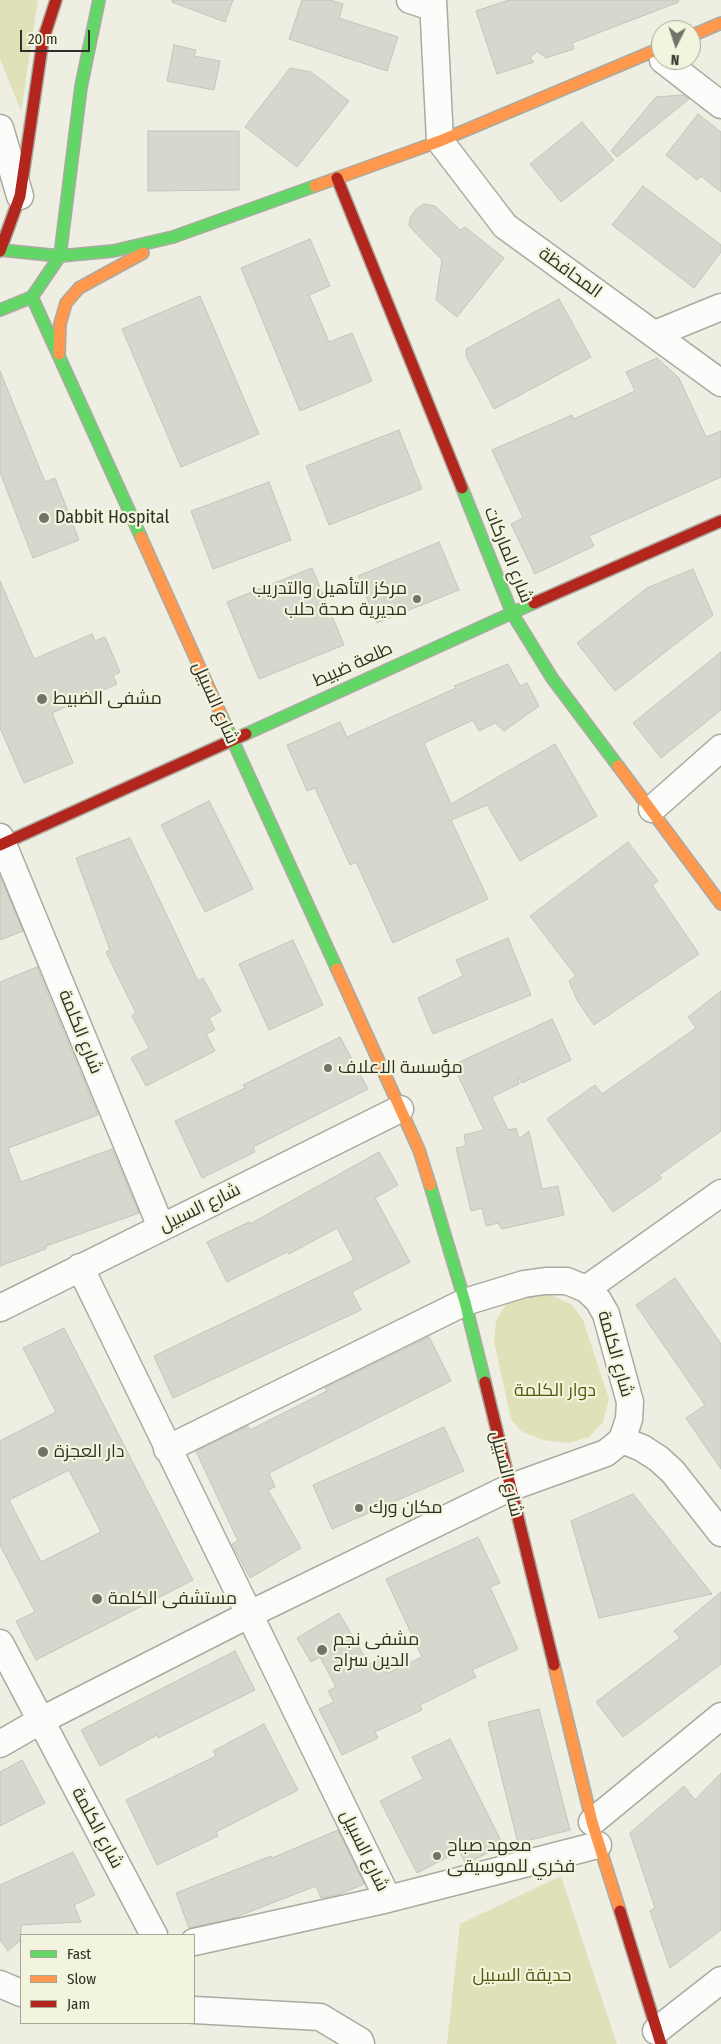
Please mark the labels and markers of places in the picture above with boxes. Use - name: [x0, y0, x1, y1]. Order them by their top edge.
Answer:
- place label: Dabbit Hospital: [55, 507, 169, 529]
- marker: Dabbit Hospital: [37, 511, 51, 525]
- place label: مركز التأهيل والتدريب مديرية صحة حلب: [252, 578, 407, 620]
- marker: مركز التأهيل والتدريب مديرية صحة حلب: [411, 593, 423, 605]
- place label: مشفى الضبيط: [53, 688, 162, 710]
- marker: مشفى الضبيط: [35, 692, 49, 706]
- place label: مؤسسة الاعلاف: [338, 1057, 463, 1079]
- marker: مؤسسة الاعلاف: [322, 1062, 334, 1074]
- place label: دار العجزة: [54, 1441, 125, 1463]
- marker: دار العجزة: [36, 1445, 50, 1459]
- place label: مكان ورك: [369, 1497, 443, 1519]
- marker: مكان ورك: [353, 1502, 365, 1514]
- place label: مستشفى الكلمة: [108, 1588, 237, 1610]
- marker: مستشفى الكلمة: [90, 1592, 104, 1606]
- place label: مشفى نجم الدين سراج: [333, 1629, 419, 1672]
- marker: مشفى نجم الدين سراج: [315, 1643, 329, 1657]
- place label: معهد صباح فخري للموسيقى: [447, 1835, 575, 1878]
- marker: معهد صباح فخري للموسيقى: [431, 1850, 443, 1862]

